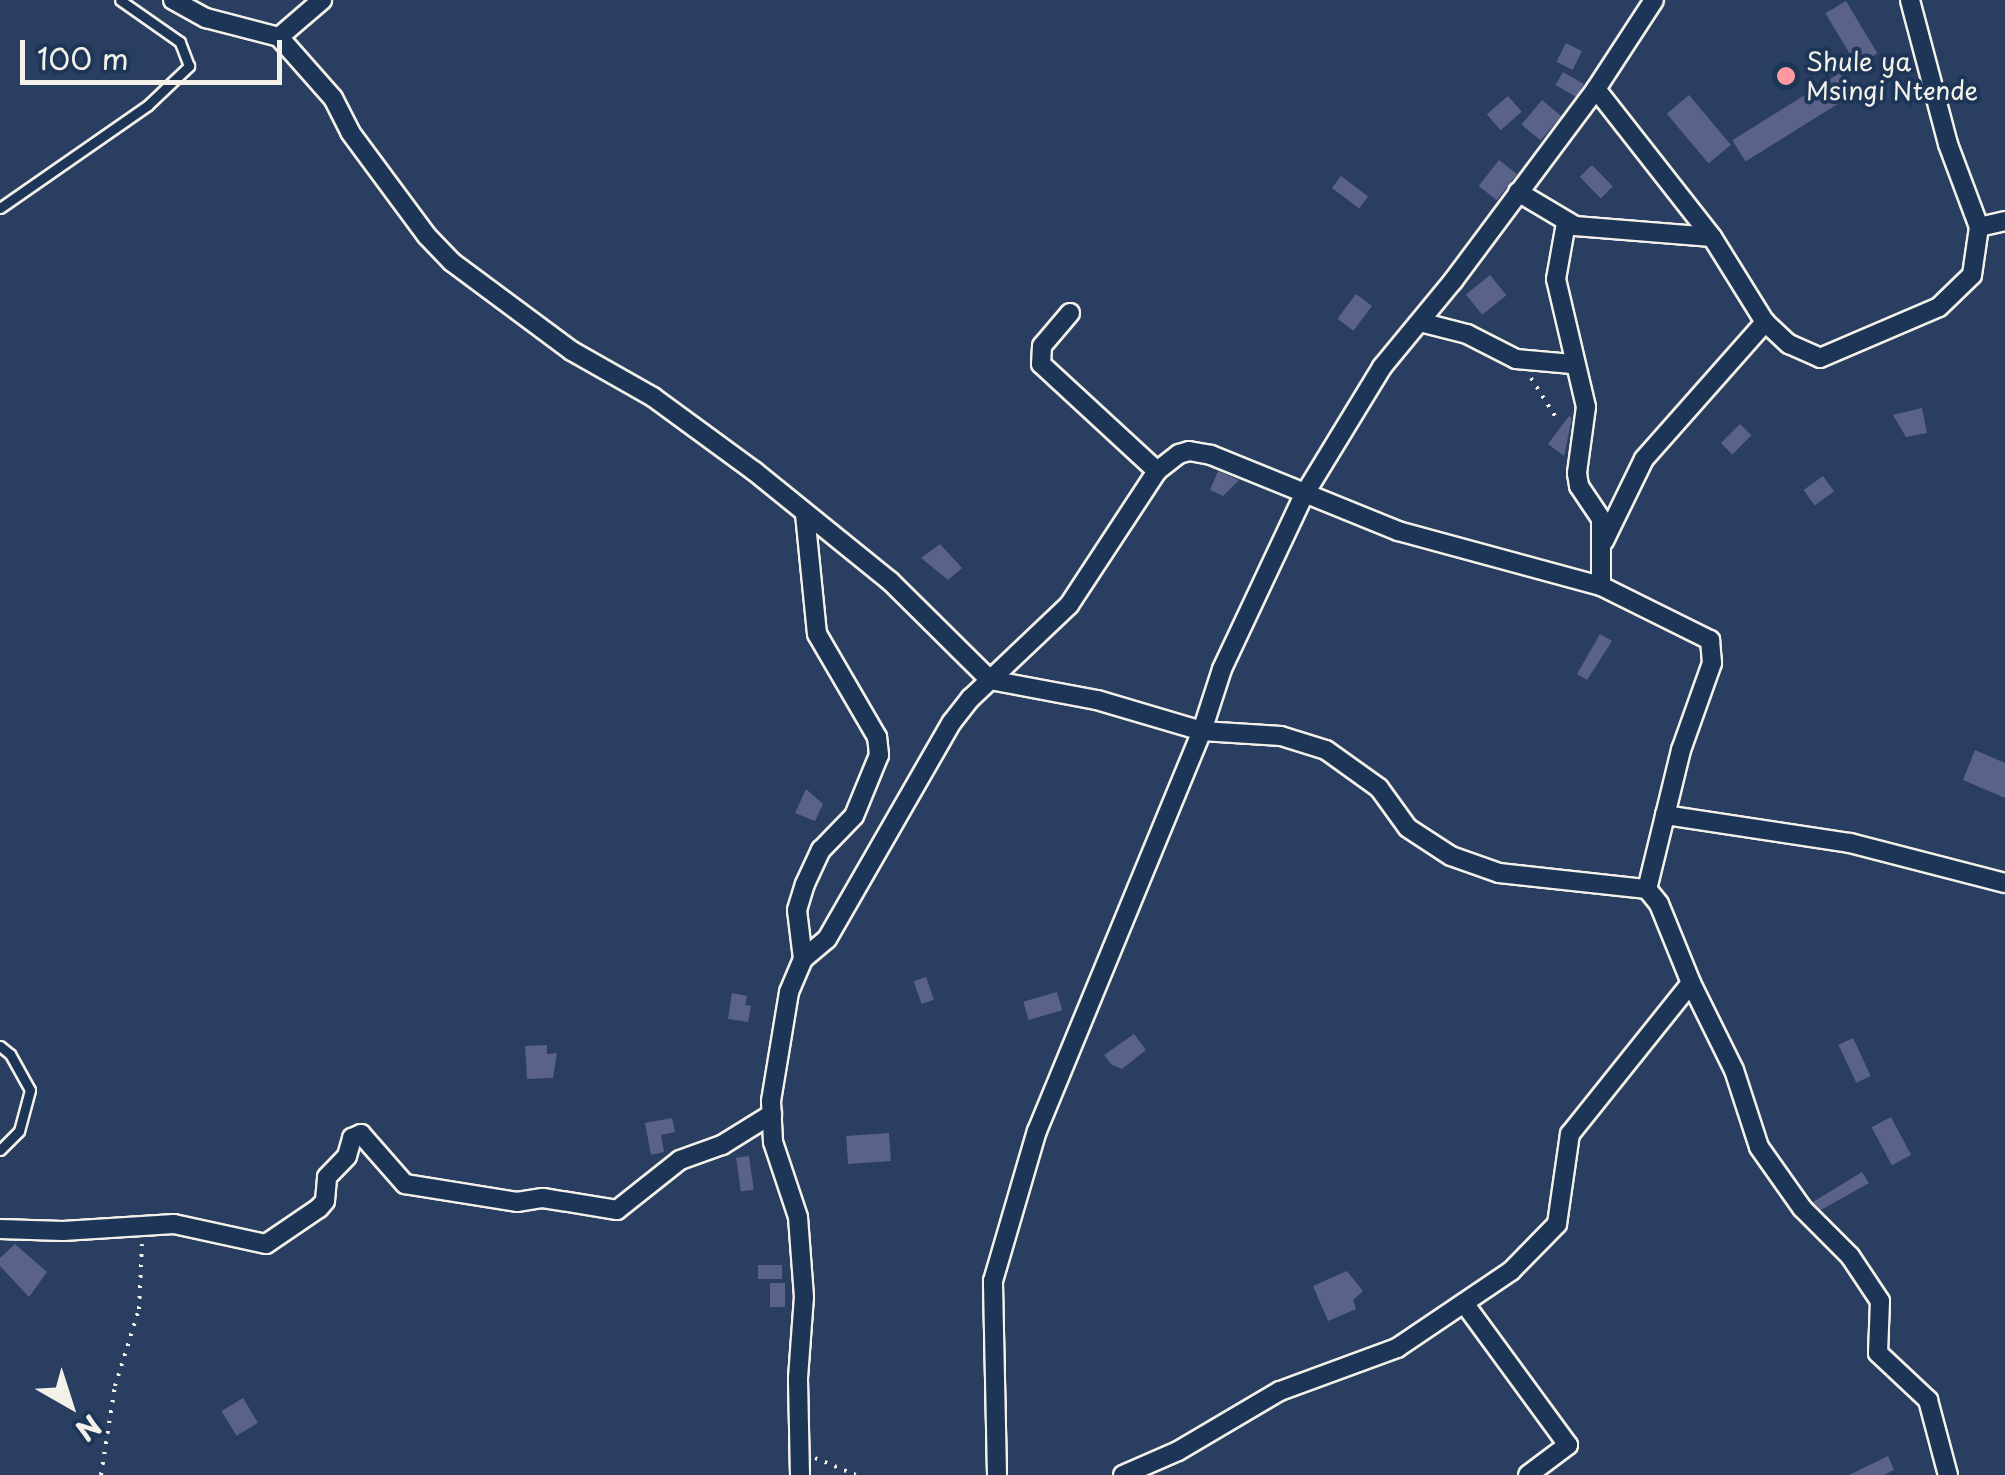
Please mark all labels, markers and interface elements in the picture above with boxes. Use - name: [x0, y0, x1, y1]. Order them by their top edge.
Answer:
- scale bar: [25, 20, 288, 82]
- text: 100 m: [37, 35, 129, 80]
- place label: Shule ya Msingi Ntende: [1806, 47, 1978, 106]
- marker: Shule ya Msingi Ntende: [1775, 65, 1797, 87]
- north arrow: [20, 1355, 120, 1455]
- text: N: [67, 1405, 111, 1452]

